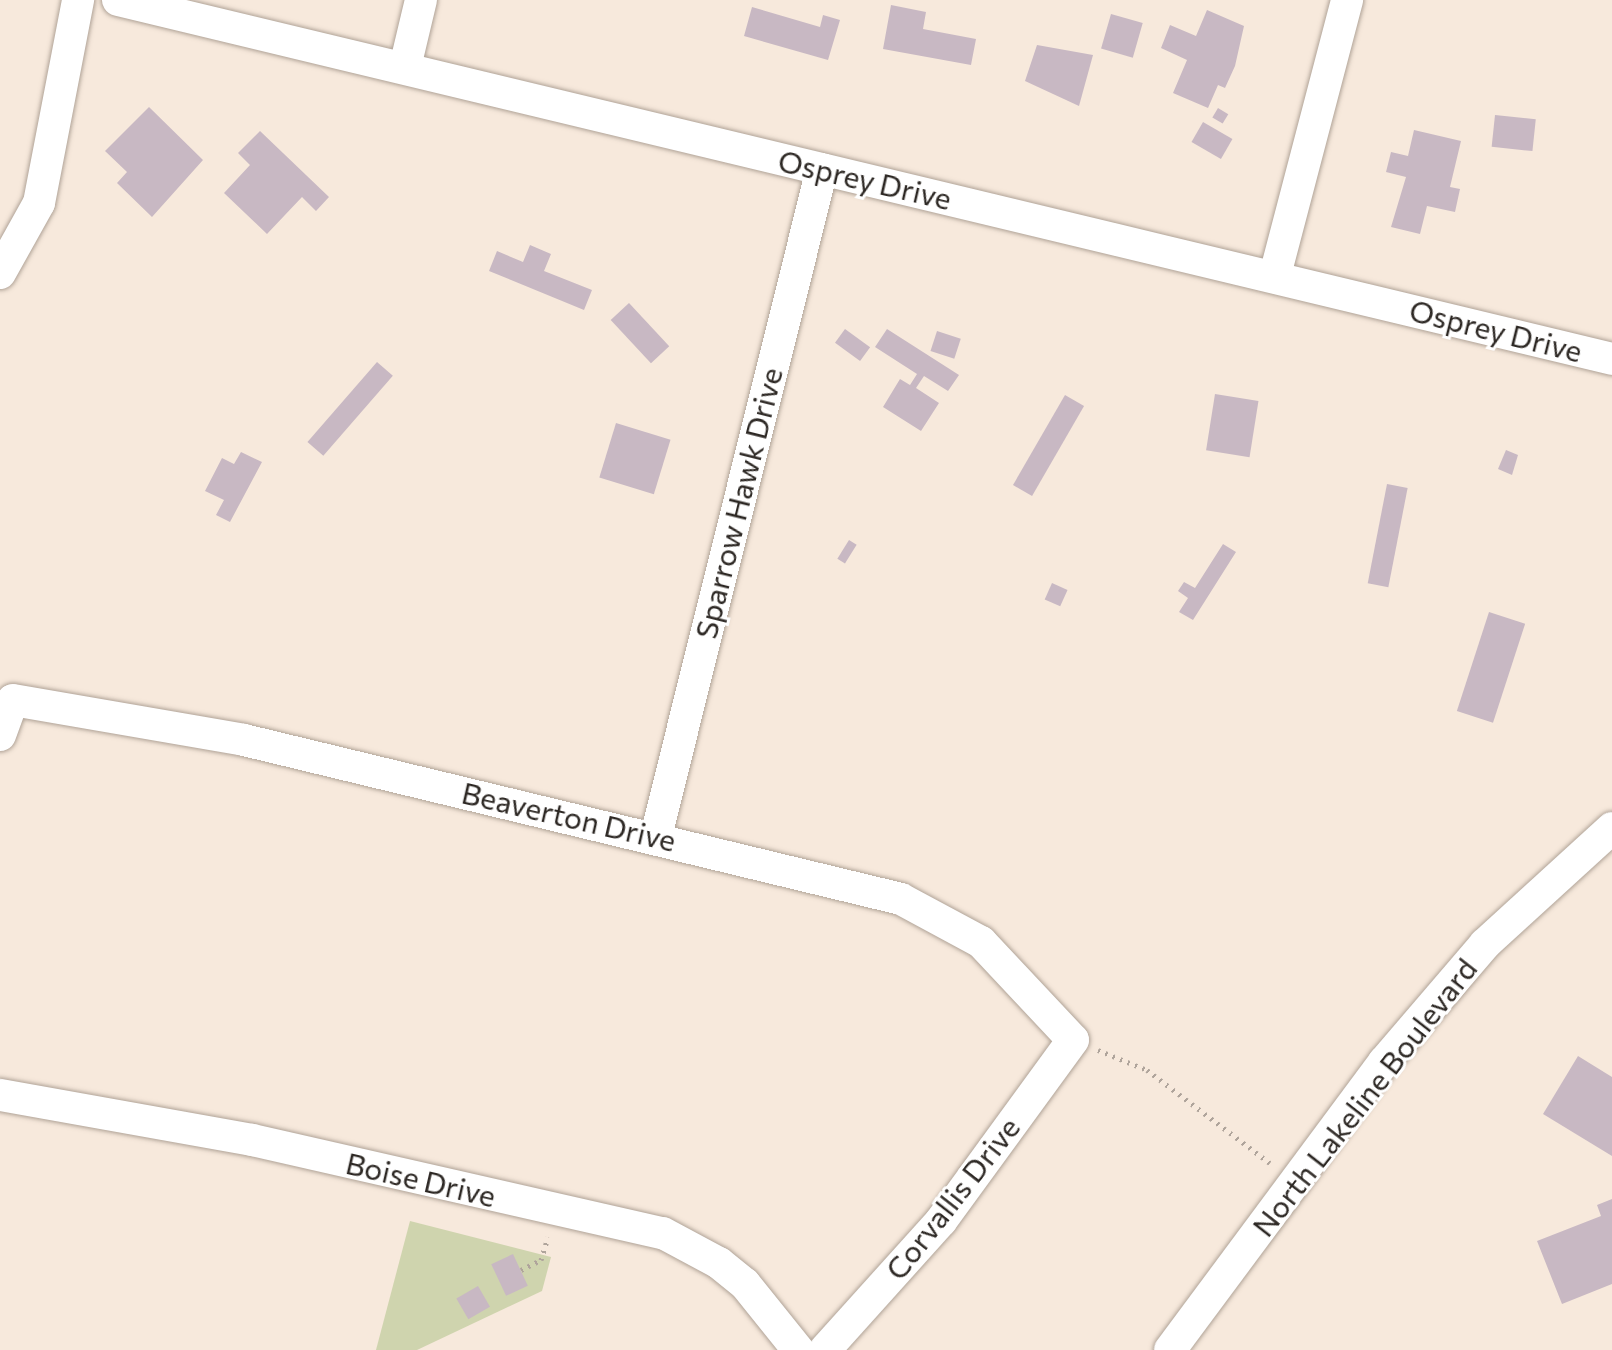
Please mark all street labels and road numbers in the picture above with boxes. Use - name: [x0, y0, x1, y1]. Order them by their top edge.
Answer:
- street label: Osprey Drive: [775, 142, 955, 216]
- street label: Osprey Drive: [1406, 291, 1586, 369]
- street label: Sparrow Hawk Drive: [687, 364, 789, 642]
- street label: Beaverton Drive: [458, 774, 680, 858]
- street label: North Lakeline Boulevard: [1244, 951, 1484, 1243]
- street label: Corvallis Drive: [877, 1110, 1027, 1286]
- street label: Boise Drive: [343, 1144, 499, 1214]

